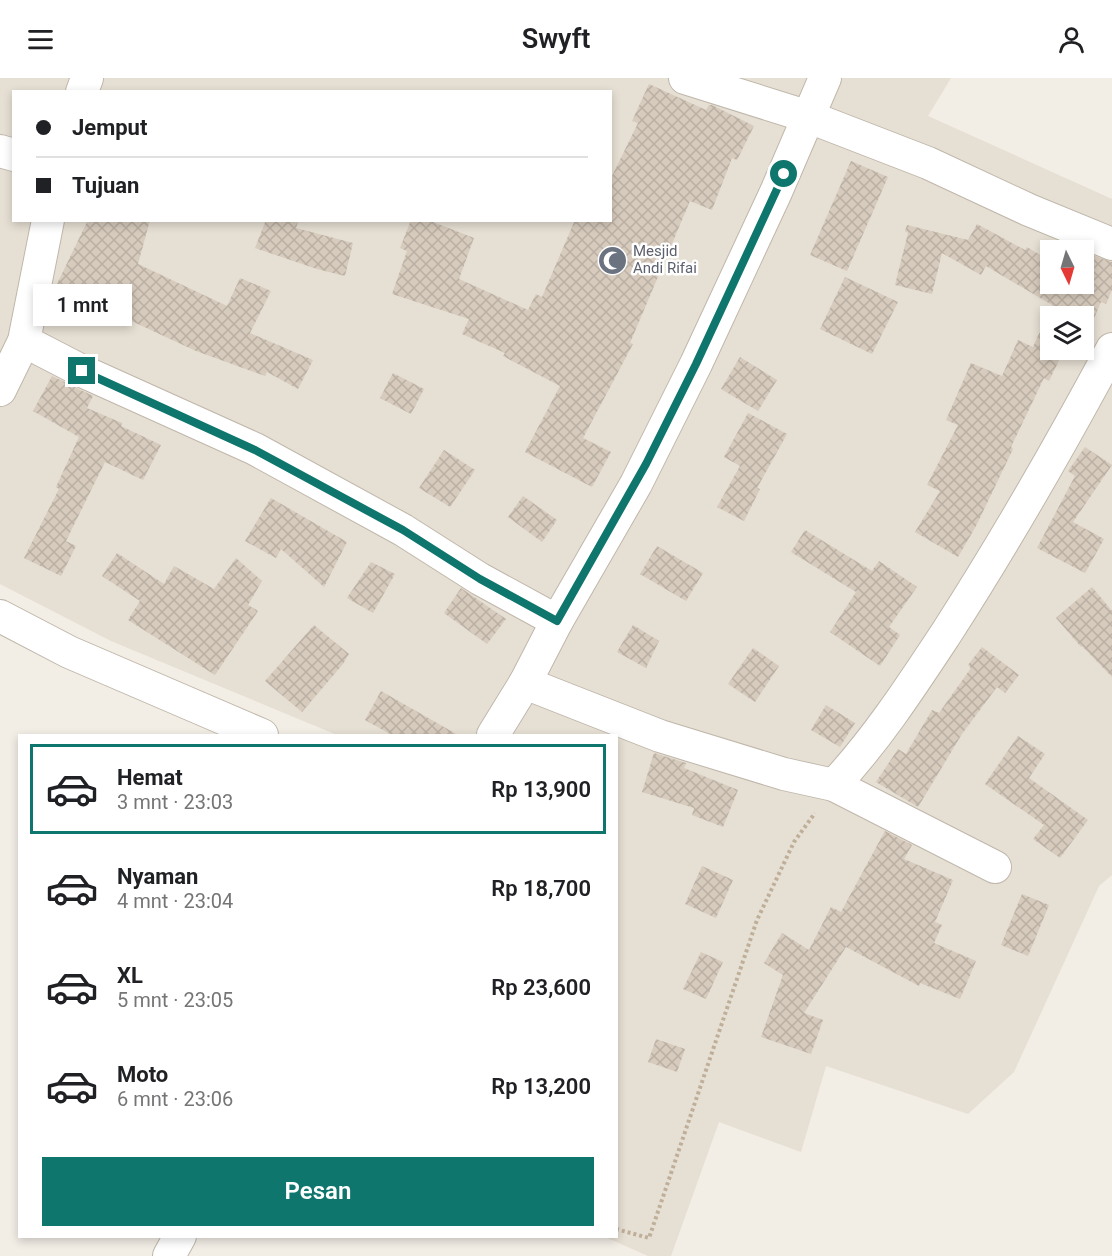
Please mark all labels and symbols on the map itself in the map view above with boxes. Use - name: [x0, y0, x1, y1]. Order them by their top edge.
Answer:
- route start: [770, 160, 797, 187]
- north arrow: [1040, 240, 1094, 294]
- place label: Mesjid Andi Rifai: [633, 242, 697, 277]
- mosque icon: Mesjid Andi Rifai: [596, 244, 628, 276]
- callout: 1 mnt: [32, 284, 132, 326]
- route end: [68, 357, 95, 384]

